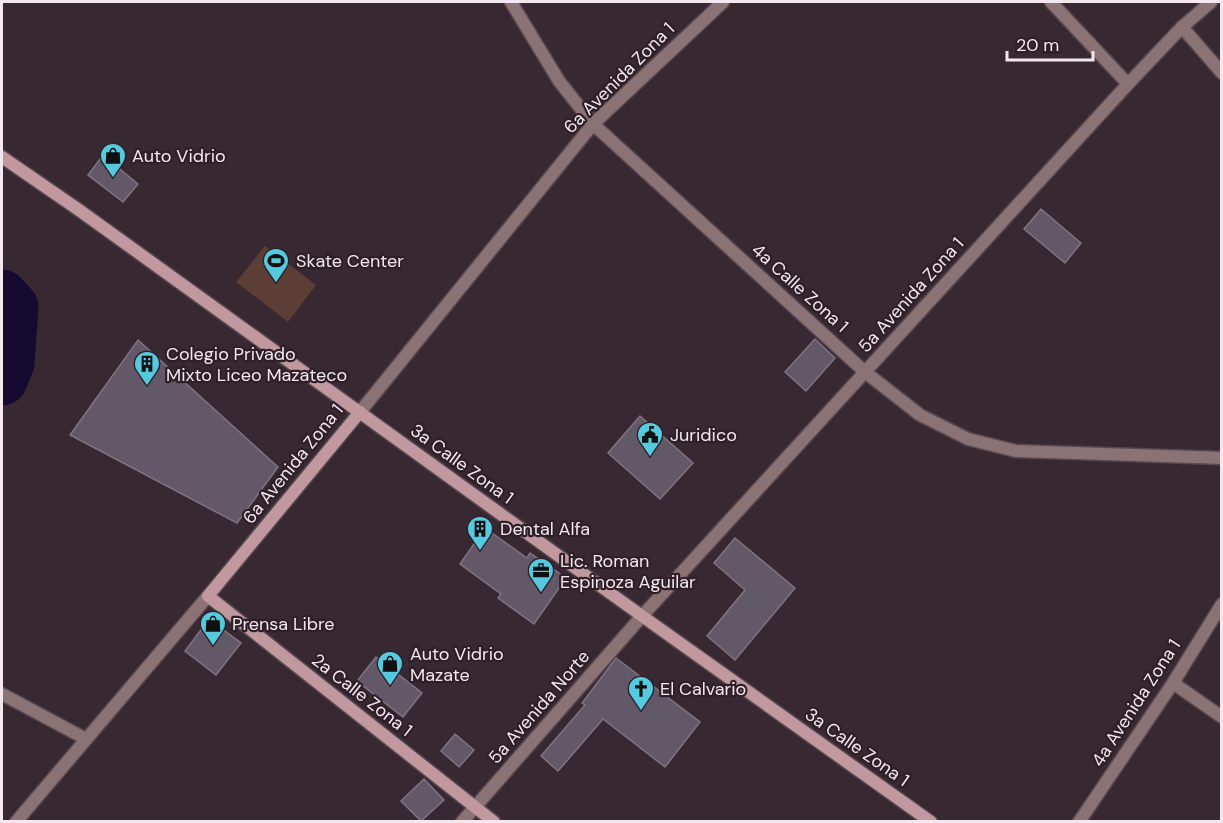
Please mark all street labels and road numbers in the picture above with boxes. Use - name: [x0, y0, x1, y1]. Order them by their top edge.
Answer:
- street label: 6a Avenida Zona 1: [558, 17, 680, 139]
- street label: 5a Avenida Zona 1: [853, 232, 969, 358]
- street label: 4a Calle Zona 1: [747, 238, 853, 338]
- street label: 6a Avenida Zona 1: [237, 399, 349, 529]
- street label: 3a Calle Zona 1: [406, 418, 518, 510]
- street label: 4a Avenida Zona 1: [1086, 635, 1186, 771]
- street label: 5a Avenida Norte: [483, 645, 595, 769]
- street label: 2a Calle Zona 1: [307, 648, 417, 742]
- street label: 3a Calle Zona 1: [800, 702, 914, 792]

